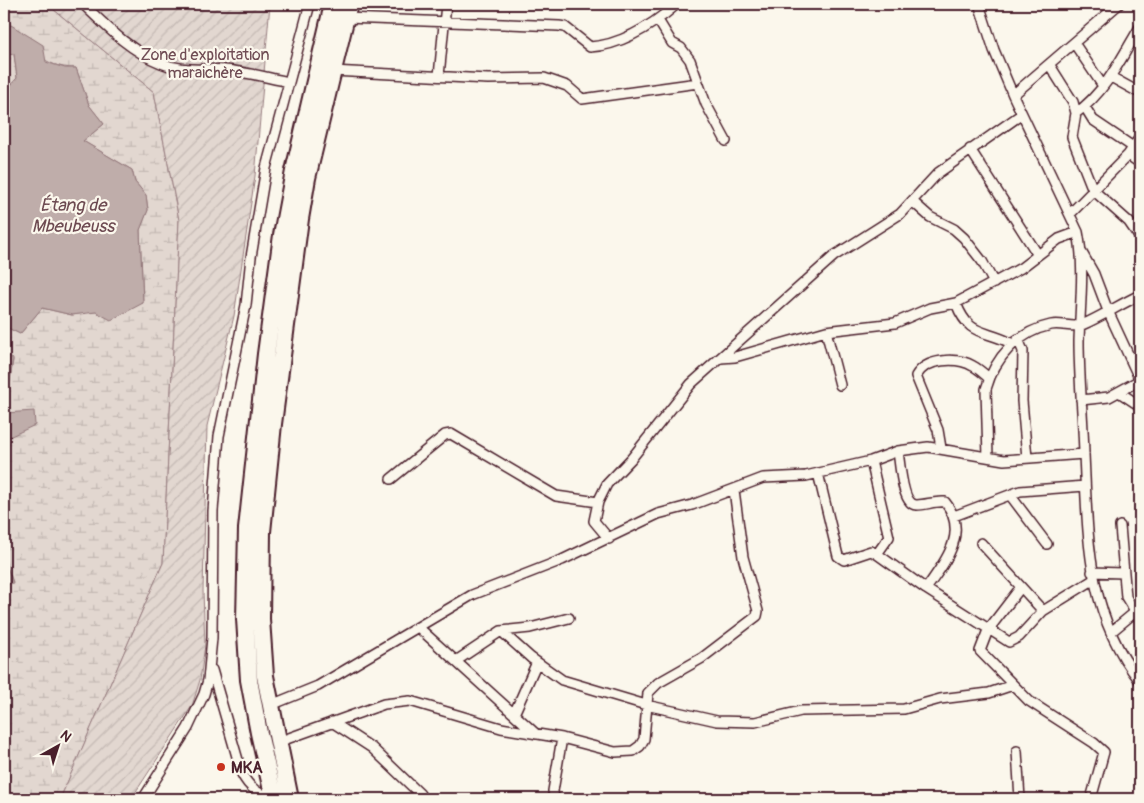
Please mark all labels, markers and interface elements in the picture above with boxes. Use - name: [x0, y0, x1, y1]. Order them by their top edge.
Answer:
- park label: Zone d'exploitation maraichère: [140, 45, 270, 83]
- water label: Étang de Mbeubeuss: [32, 194, 116, 238]
- north arrow: [32, 720, 82, 770]
- text: N: [57, 727, 75, 746]
- place label: MKA: [231, 758, 263, 778]
- marker: MKA: [215, 761, 227, 773]

